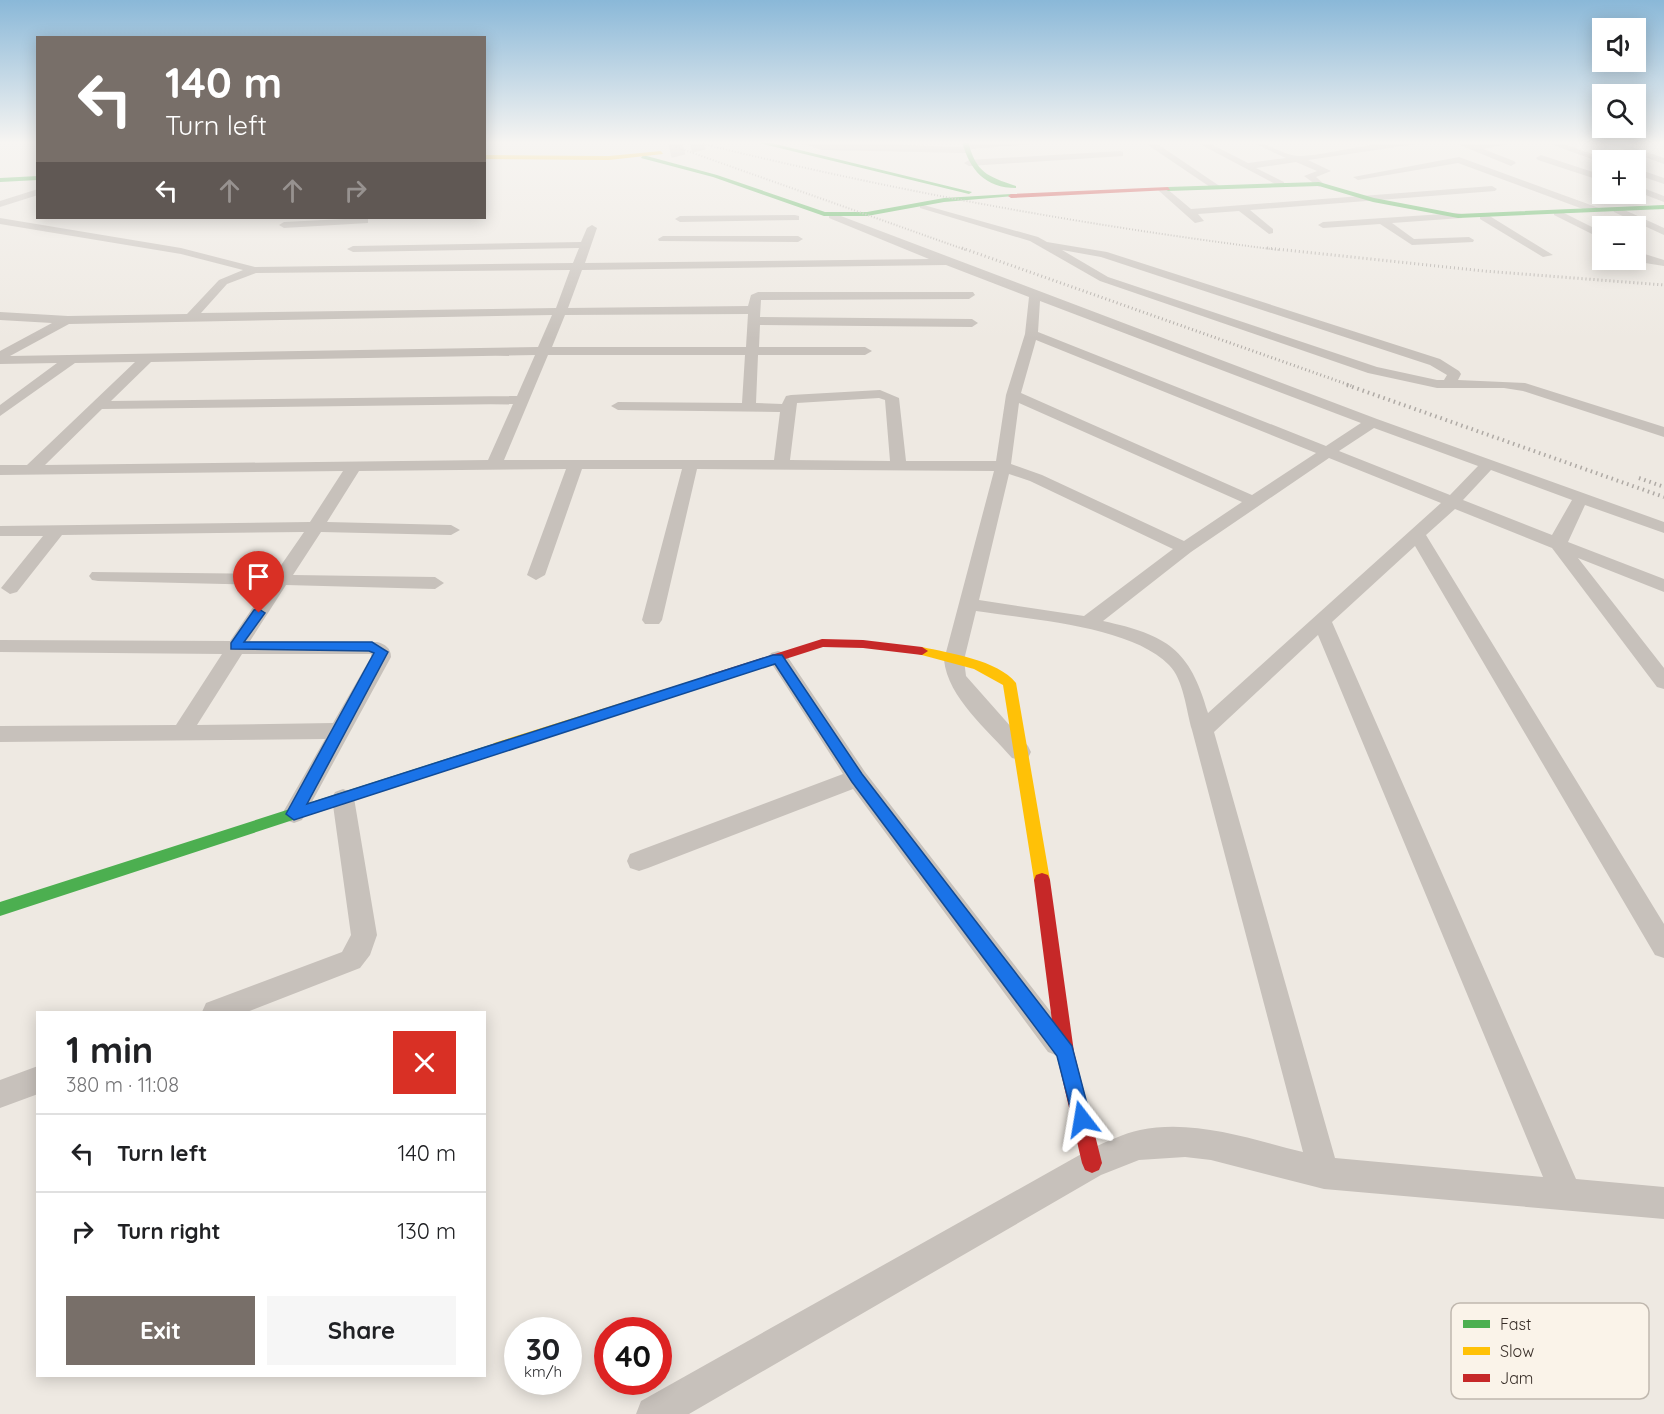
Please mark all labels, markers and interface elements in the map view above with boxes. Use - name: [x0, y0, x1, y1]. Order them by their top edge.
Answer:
- map controls: [1592, 18, 1646, 270]
- button: sound: [1592, 18, 1646, 72]
- text: 140 m: [165, 56, 282, 109]
- icon: left: [66, 60, 144, 138]
- button: search: [1592, 84, 1646, 138]
- text: Turn left: [165, 108, 267, 142]
- button: +: [1592, 150, 1646, 204]
- icon: left: [150, 174, 183, 207]
- icon: ahead: [213, 174, 246, 207]
- icon: ahead: [276, 174, 309, 207]
- icon: right: [339, 174, 372, 207]
- button: −: [1592, 216, 1646, 270]
- pin: [233, 551, 284, 613]
- icon: arrive: [242, 560, 275, 593]
- text: 1 min: [66, 1027, 153, 1072]
- button: close: [393, 1031, 456, 1094]
- text: 380 m · 11:08: [66, 1072, 179, 1097]
- position arrow: [1050, 1087, 1114, 1151]
- icon: left: [66, 1137, 99, 1170]
- text: Turn left: [117, 1139, 207, 1167]
- text: 140 m: [397, 1139, 456, 1167]
- icon: right: [66, 1215, 99, 1248]
- text: Turn right: [117, 1217, 221, 1245]
- text: 130 m: [397, 1217, 456, 1245]
- button: Exit: [66, 1296, 255, 1365]
- button: Share: [267, 1296, 456, 1365]
- legend: [1451, 1303, 1649, 1399]
- text: Fast: [1500, 1314, 1531, 1334]
- speed limit sign: 40: [594, 1317, 672, 1395]
- text: 30: [526, 1330, 560, 1368]
- text: Slow: [1500, 1341, 1534, 1361]
- text: km/h: [524, 1362, 562, 1381]
- text: Jam: [1500, 1368, 1533, 1388]

